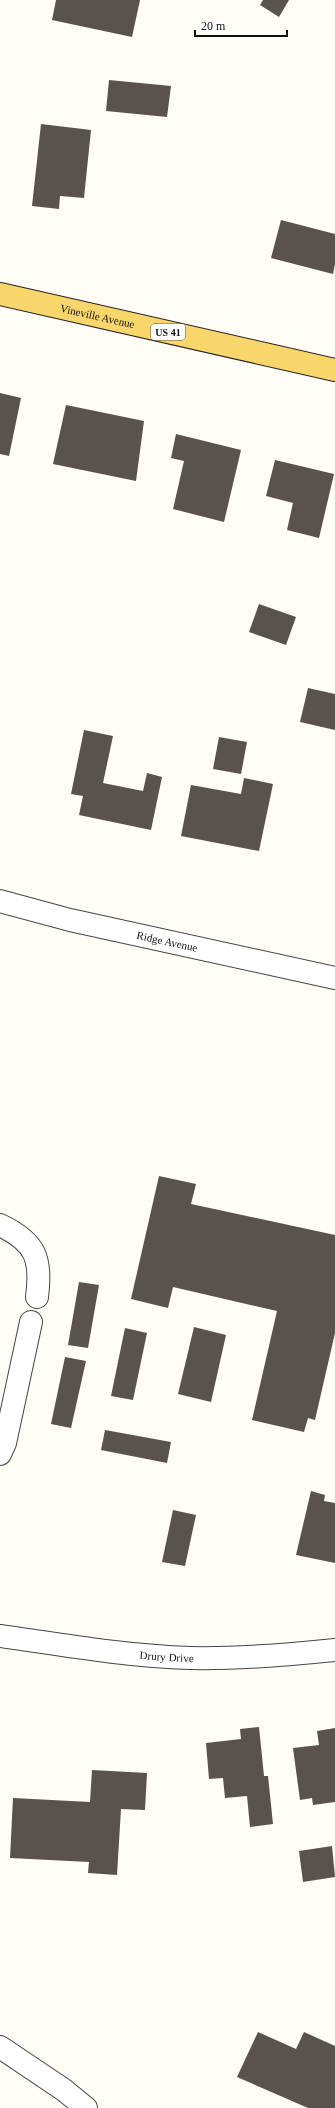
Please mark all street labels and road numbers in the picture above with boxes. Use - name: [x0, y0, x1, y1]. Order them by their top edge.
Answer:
- street label: Vineville Avenue: [59, 302, 136, 330]
- road number: US 41: [151, 324, 185, 340]
- street label: Ridge Avenue: [136, 929, 199, 954]
- street label: Drury Drive: [139, 1649, 194, 1664]

